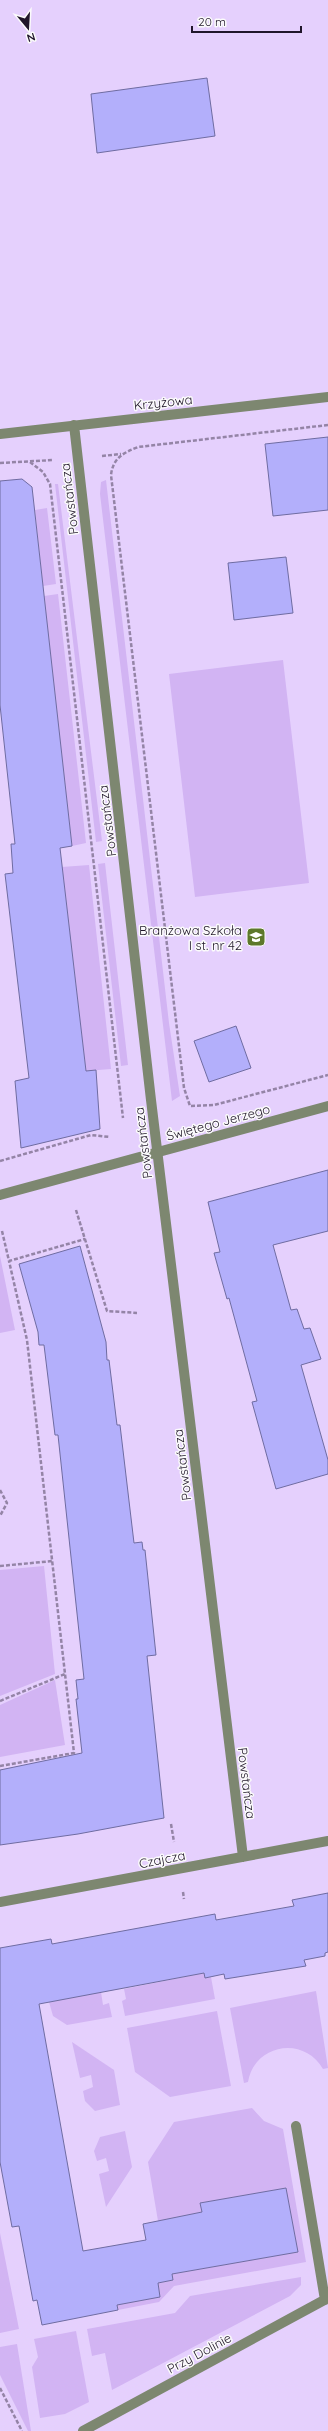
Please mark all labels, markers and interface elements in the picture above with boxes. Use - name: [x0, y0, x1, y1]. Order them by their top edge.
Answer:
- north arrow: [8, 8, 48, 48]
- scale bar: [192, 8, 301, 34]
- text: 20 m: [198, 14, 226, 29]
- text: N: [25, 30, 37, 45]
- street label: Krzyżowa: [133, 391, 193, 413]
- street label: Powstańcza: [57, 462, 81, 536]
- street label: Powstańcza: [95, 784, 119, 858]
- place label: Branżowa Szkoła I st. nr 42: [139, 922, 242, 953]
- school or university icon: Branżowa Szkoła I st. nr 42: [245, 926, 267, 948]
- street label: Świętego Jerzego: [164, 1100, 272, 1144]
- street label: Powstańcza: [131, 1106, 155, 1180]
- street label: Powstańcza: [170, 1428, 194, 1502]
- street label: Powstańcza: [235, 1746, 259, 1820]
- street label: Czajcza: [137, 1847, 187, 1871]
- street label: Przy Dolinie: [164, 2329, 234, 2377]

